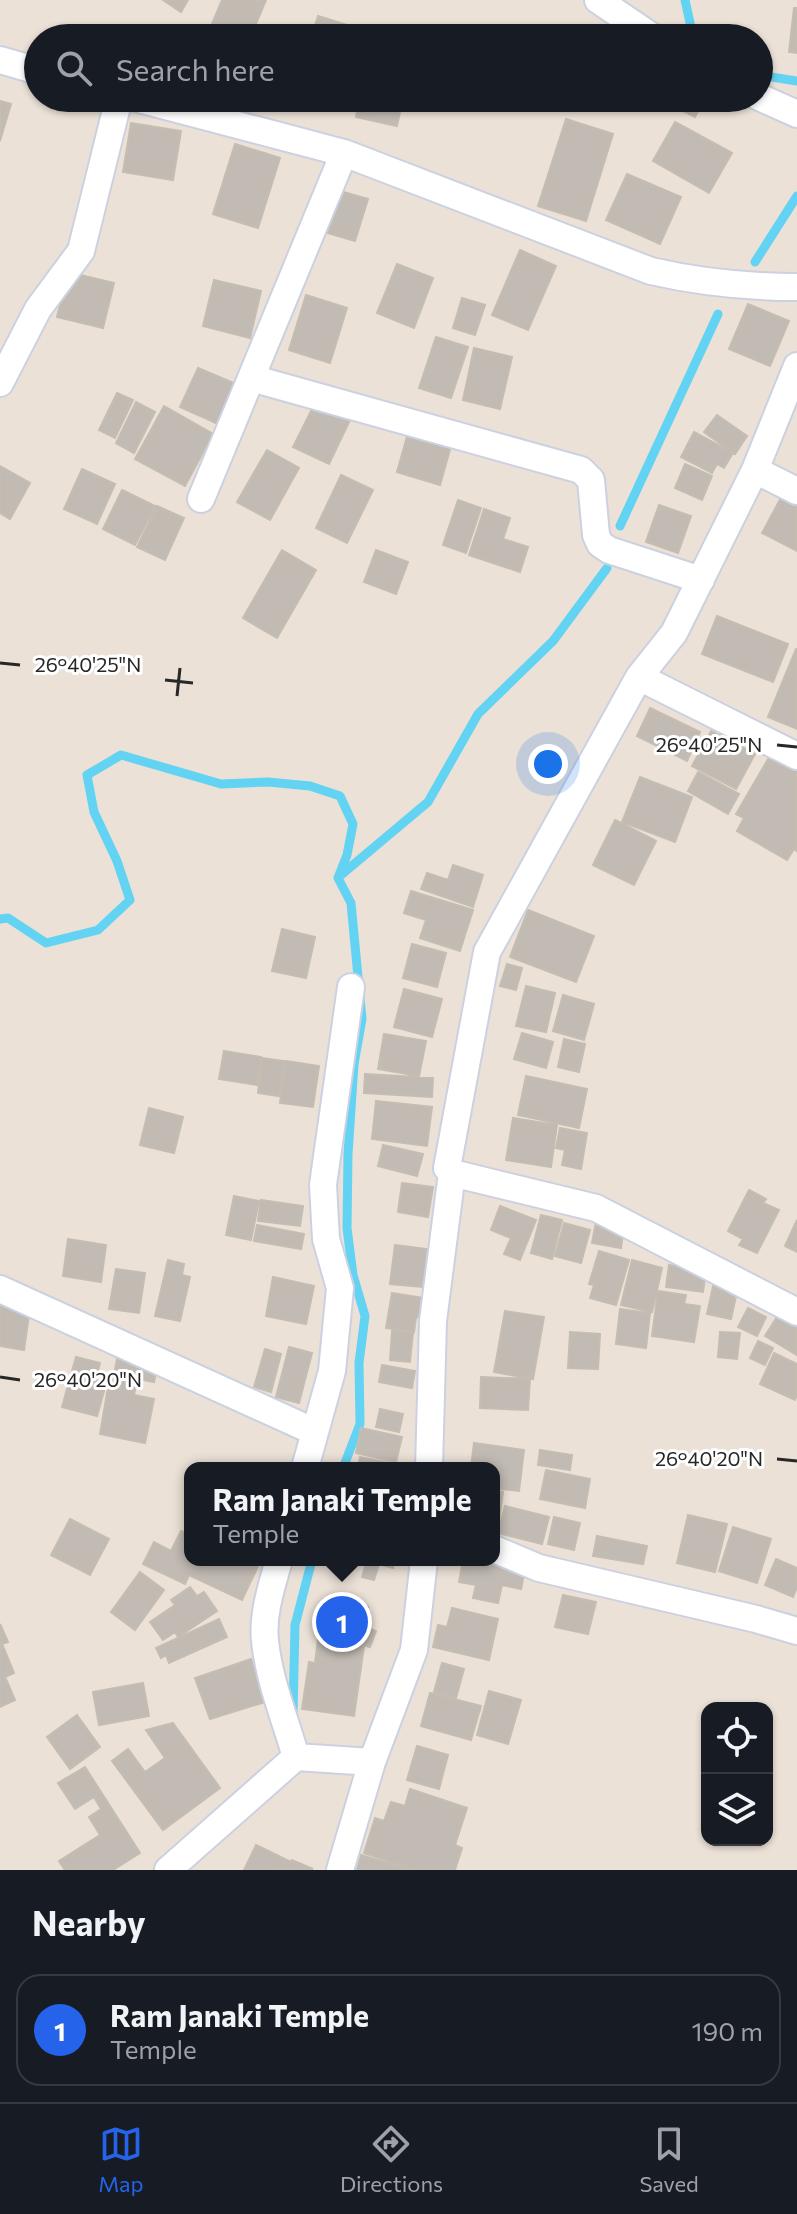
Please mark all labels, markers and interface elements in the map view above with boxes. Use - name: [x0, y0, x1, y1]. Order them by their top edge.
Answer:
- search box: [24, 24, 773, 112]
- icon: search: [52, 46, 96, 90]
- text: Search here: [116, 50, 275, 87]
- text: 26°40'25"N: [35, 652, 141, 676]
- text: 26°40'25"N: [656, 732, 762, 756]
- your location: [528, 744, 568, 784]
- text: 26°40'20"N: [34, 1367, 142, 1391]
- text: 26°40'20"N: [655, 1446, 763, 1470]
- popup: [184, 1462, 500, 1566]
- text: Ram Janaki Temple: [213, 1480, 472, 1517]
- text: Temple: [213, 1517, 299, 1548]
- pin: 1: [316, 1592, 368, 1652]
- map controls: [701, 1702, 773, 1846]
- button: locate: [701, 1702, 773, 1774]
- button: layers: [701, 1774, 773, 1846]
- text: Nearby: [32, 1901, 146, 1943]
- text: Ram Janaki Temple: [110, 1996, 369, 2033]
- text: 1: [54, 2015, 66, 2046]
- text: 190 m: [691, 2015, 763, 2046]
- text: Temple: [110, 2033, 197, 2064]
- tab: Map: [98, 2122, 144, 2197]
- tab: Directions: [340, 2122, 443, 2197]
- tab: Saved: [639, 2122, 699, 2197]

